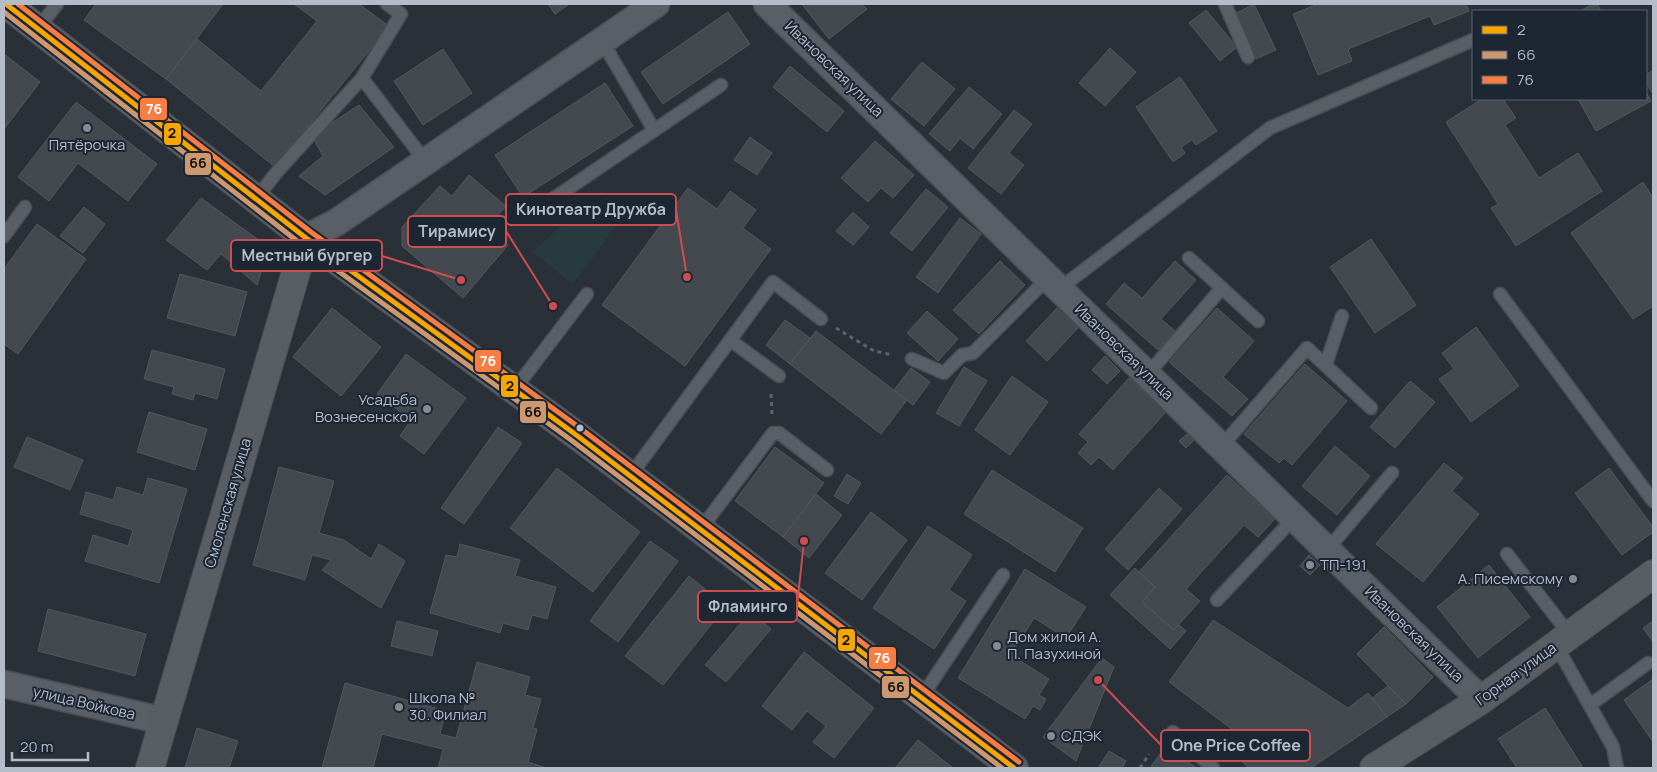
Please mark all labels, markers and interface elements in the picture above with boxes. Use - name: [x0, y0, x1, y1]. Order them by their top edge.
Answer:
- legend: [1472, 10, 1647, 100]
- street label: Ивановская улица: [780, 16, 888, 121]
- text: 2: [1517, 19, 1526, 40]
- text: 66: [1517, 44, 1536, 65]
- text: 76: [1517, 69, 1534, 90]
- line badge: 76: [139, 97, 168, 121]
- text: 76: [146, 99, 162, 118]
- marker: Пятёрочка: [81, 122, 93, 134]
- line badge: 2: [163, 122, 182, 146]
- text: 2: [168, 123, 176, 142]
- place label: Пятёрочка: [49, 134, 125, 155]
- line badge: 66: [184, 152, 212, 176]
- text: 66: [189, 153, 207, 172]
- callout: Кинотеатр Дружба: [506, 194, 676, 225]
- text: Кинотеатр Дружба: [516, 198, 666, 220]
- callout: Тирамису: [408, 216, 506, 247]
- text: Тирамису: [418, 220, 496, 242]
- callout: Местный бургер: [231, 240, 382, 271]
- text: Местный бургер: [242, 244, 373, 266]
- street label: Ивановская улица: [1070, 299, 1178, 404]
- line badge: 76: [474, 349, 502, 373]
- text: 76: [480, 351, 496, 370]
- line badge: 2: [500, 374, 519, 398]
- text: 2: [506, 376, 514, 395]
- place label: Усадьба Вознесенской: [315, 389, 417, 427]
- line badge: 66: [519, 400, 547, 424]
- text: 66: [524, 402, 542, 421]
- marker: Усадьба Вознесенской: [421, 403, 433, 415]
- unlabelled marker: [575, 423, 585, 433]
- street label: Смоленская улица: [199, 436, 256, 570]
- place label: ТП-191: [1320, 554, 1367, 575]
- marker: ТП-191: [1304, 559, 1316, 571]
- place label: А. Писемскому: [1458, 568, 1563, 589]
- marker: А. Писемскому: [1567, 573, 1579, 585]
- street label: Ивановская улица: [1360, 581, 1468, 686]
- callout: Фламинго: [698, 591, 797, 622]
- text: Фламинго: [708, 595, 788, 617]
- place label: Дом жилой А. П. Пазухиной: [1007, 626, 1102, 664]
- line badge: 2: [837, 628, 856, 652]
- text: 2: [842, 630, 850, 649]
- street label: Горная улица: [1471, 637, 1560, 710]
- marker: Дом жилой А. П. Пазухиной: [991, 640, 1003, 652]
- line badge: 76: [868, 646, 897, 670]
- text: 76: [874, 648, 890, 667]
- line badge: 66: [881, 675, 910, 699]
- text: 66: [887, 677, 905, 696]
- street label: улица Войкова: [31, 681, 137, 724]
- place label: Школа № 30. Филиал: [409, 687, 487, 725]
- marker: Школа № 30. Филиал: [393, 701, 405, 713]
- place label: СДЭК: [1061, 725, 1102, 746]
- scale bar: [12, 730, 89, 762]
- marker: СДЭК: [1045, 730, 1057, 742]
- callout: One Price Coffee: [1161, 730, 1310, 761]
- text: One Price Coffee: [1171, 734, 1301, 756]
- text: 20 m: [20, 736, 53, 757]

